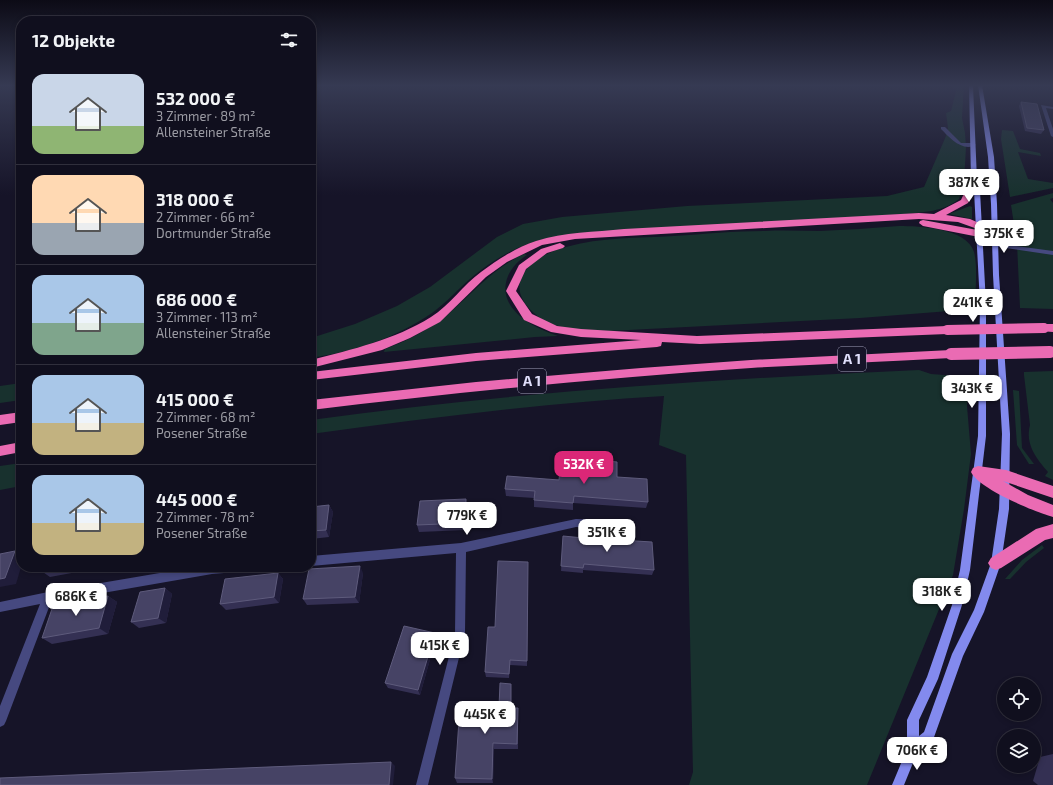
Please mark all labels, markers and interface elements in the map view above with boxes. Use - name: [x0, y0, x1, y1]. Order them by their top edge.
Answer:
- icon: filters: [278, 29, 300, 51]
- text: 12 Objekte: [32, 30, 115, 50]
- text: 532 000 €: [156, 88, 235, 108]
- icon: home: [64, 90, 112, 138]
- text: 3 Zimmer · 89 m²: [156, 108, 255, 124]
- text: Allensteiner Straße: [156, 124, 271, 140]
- pin: 387K €: [936, 169, 1002, 203]
- text: 387K €: [948, 174, 990, 190]
- text: 318 000 €: [156, 189, 234, 209]
- icon: home: [64, 191, 112, 239]
- text: 2 Zimmer · 66 m²: [156, 209, 255, 225]
- pin: 375K €: [971, 220, 1037, 254]
- text: Dortmunder Straße: [156, 225, 271, 241]
- text: 375K €: [984, 225, 1024, 241]
- text: 686 000 €: [156, 289, 237, 309]
- pin: 241K €: [940, 289, 1006, 323]
- icon: home: [64, 291, 112, 339]
- text: 241K €: [953, 294, 993, 310]
- text: 3 Zimmer · 113 m²: [156, 309, 258, 325]
- text: Allensteiner Straße: [156, 325, 271, 341]
- road number: A 1: [838, 347, 866, 371]
- road number: A 1: [518, 369, 546, 393]
- pin: 343K €: [939, 375, 1005, 409]
- text: 343K €: [951, 380, 993, 396]
- text: 415 000 €: [156, 389, 234, 409]
- icon: home: [64, 391, 112, 439]
- text: 2 Zimmer · 68 m²: [156, 409, 255, 425]
- text: Posener Straße: [156, 425, 247, 441]
- pin: 532K €: [551, 451, 617, 485]
- text: 532K €: [563, 456, 605, 472]
- text: 445 000 €: [156, 489, 237, 509]
- icon: home: [64, 491, 112, 539]
- pin: 779K €: [434, 502, 500, 536]
- text: 779K €: [447, 507, 487, 523]
- text: 2 Zimmer · 78 m²: [156, 509, 255, 525]
- pin: 351K €: [574, 519, 640, 553]
- text: 351K €: [587, 524, 627, 540]
- text: Posener Straße: [156, 525, 247, 541]
- pin: 318K €: [909, 578, 975, 612]
- pin: 686K €: [43, 583, 109, 617]
- text: 318K €: [922, 583, 962, 599]
- text: 686K €: [55, 588, 97, 604]
- pin: 415K €: [407, 632, 473, 666]
- text: 415K €: [420, 637, 460, 653]
- map controls: [997, 677, 1041, 773]
- button: locate: [997, 677, 1041, 721]
- pin: 445K €: [452, 701, 518, 735]
- text: 445K €: [463, 706, 507, 722]
- button: layers: [997, 729, 1041, 773]
- pin: 706K €: [884, 737, 950, 771]
- text: 706K €: [896, 742, 938, 758]

